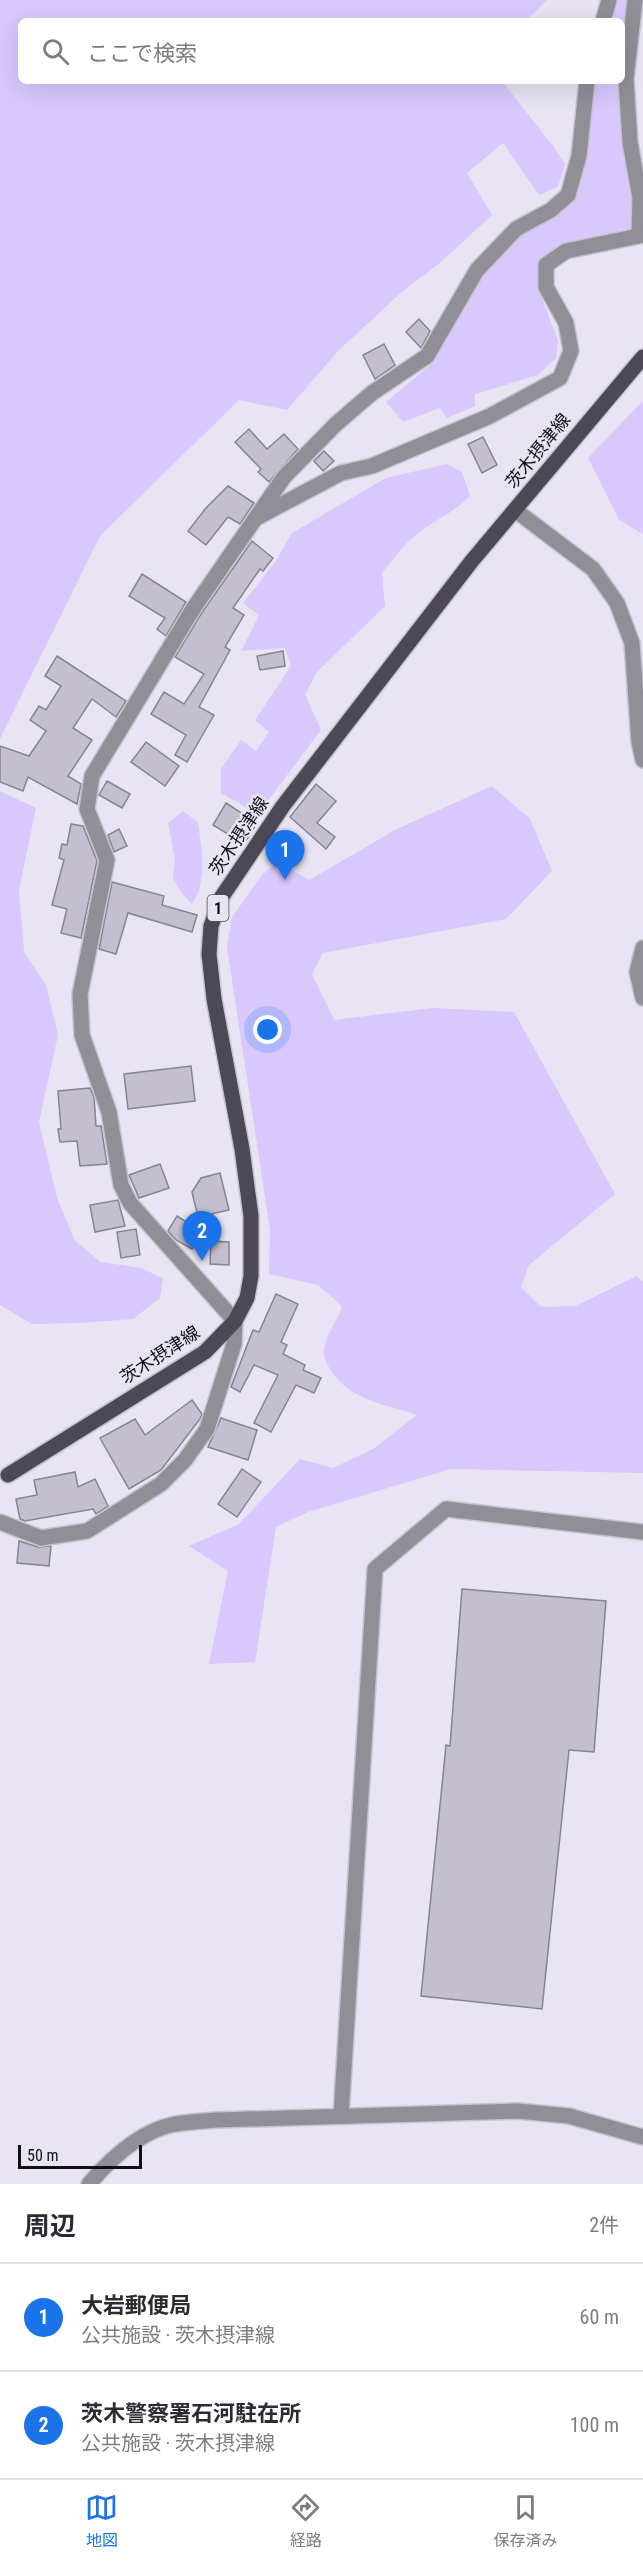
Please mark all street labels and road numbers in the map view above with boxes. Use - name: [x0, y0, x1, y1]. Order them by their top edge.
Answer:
- street label: 茨木摂津線: [501, 409, 574, 492]
- street label: 茨木摂津線: [205, 793, 272, 879]
- road number: 1: [208, 895, 228, 921]
- street label: 茨木摂津線: [116, 1321, 203, 1388]

